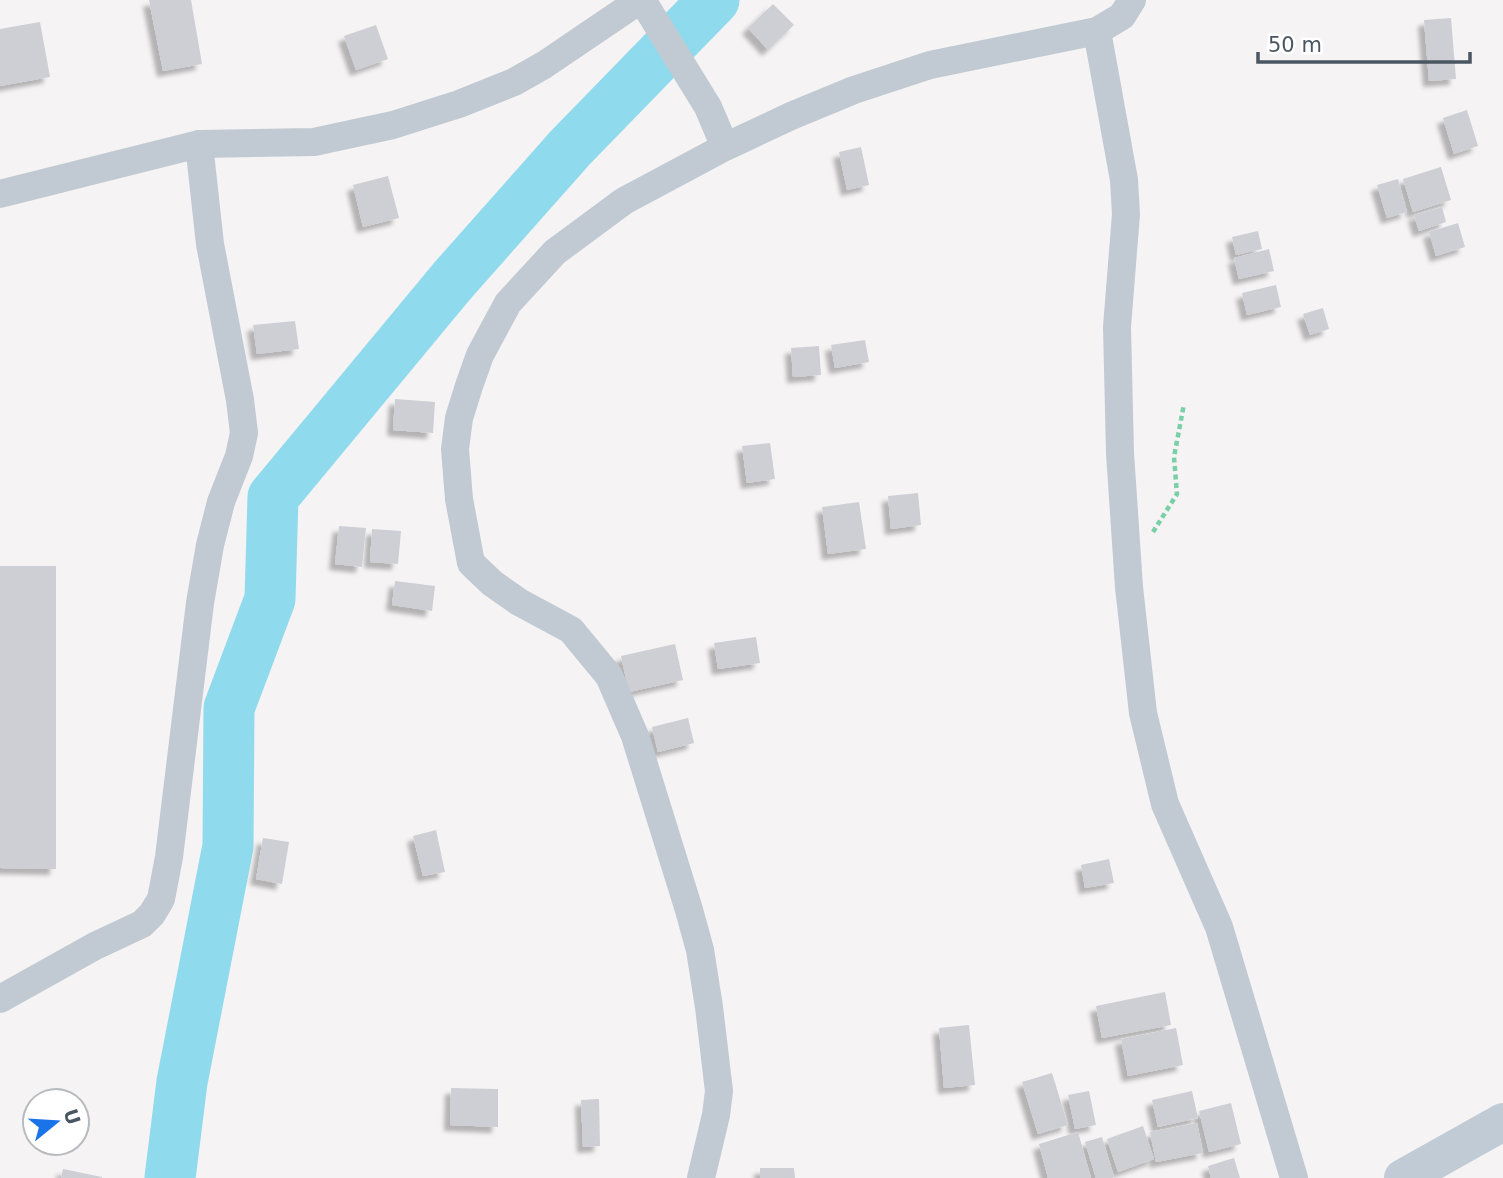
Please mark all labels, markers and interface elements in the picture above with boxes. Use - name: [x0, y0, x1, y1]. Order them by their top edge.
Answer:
- scale bar: [1258, 21, 1470, 65]
- text: 50 m: [1268, 33, 1322, 57]
- north arrow: [21, 1087, 91, 1157]
- text: U: [59, 1106, 85, 1127]

